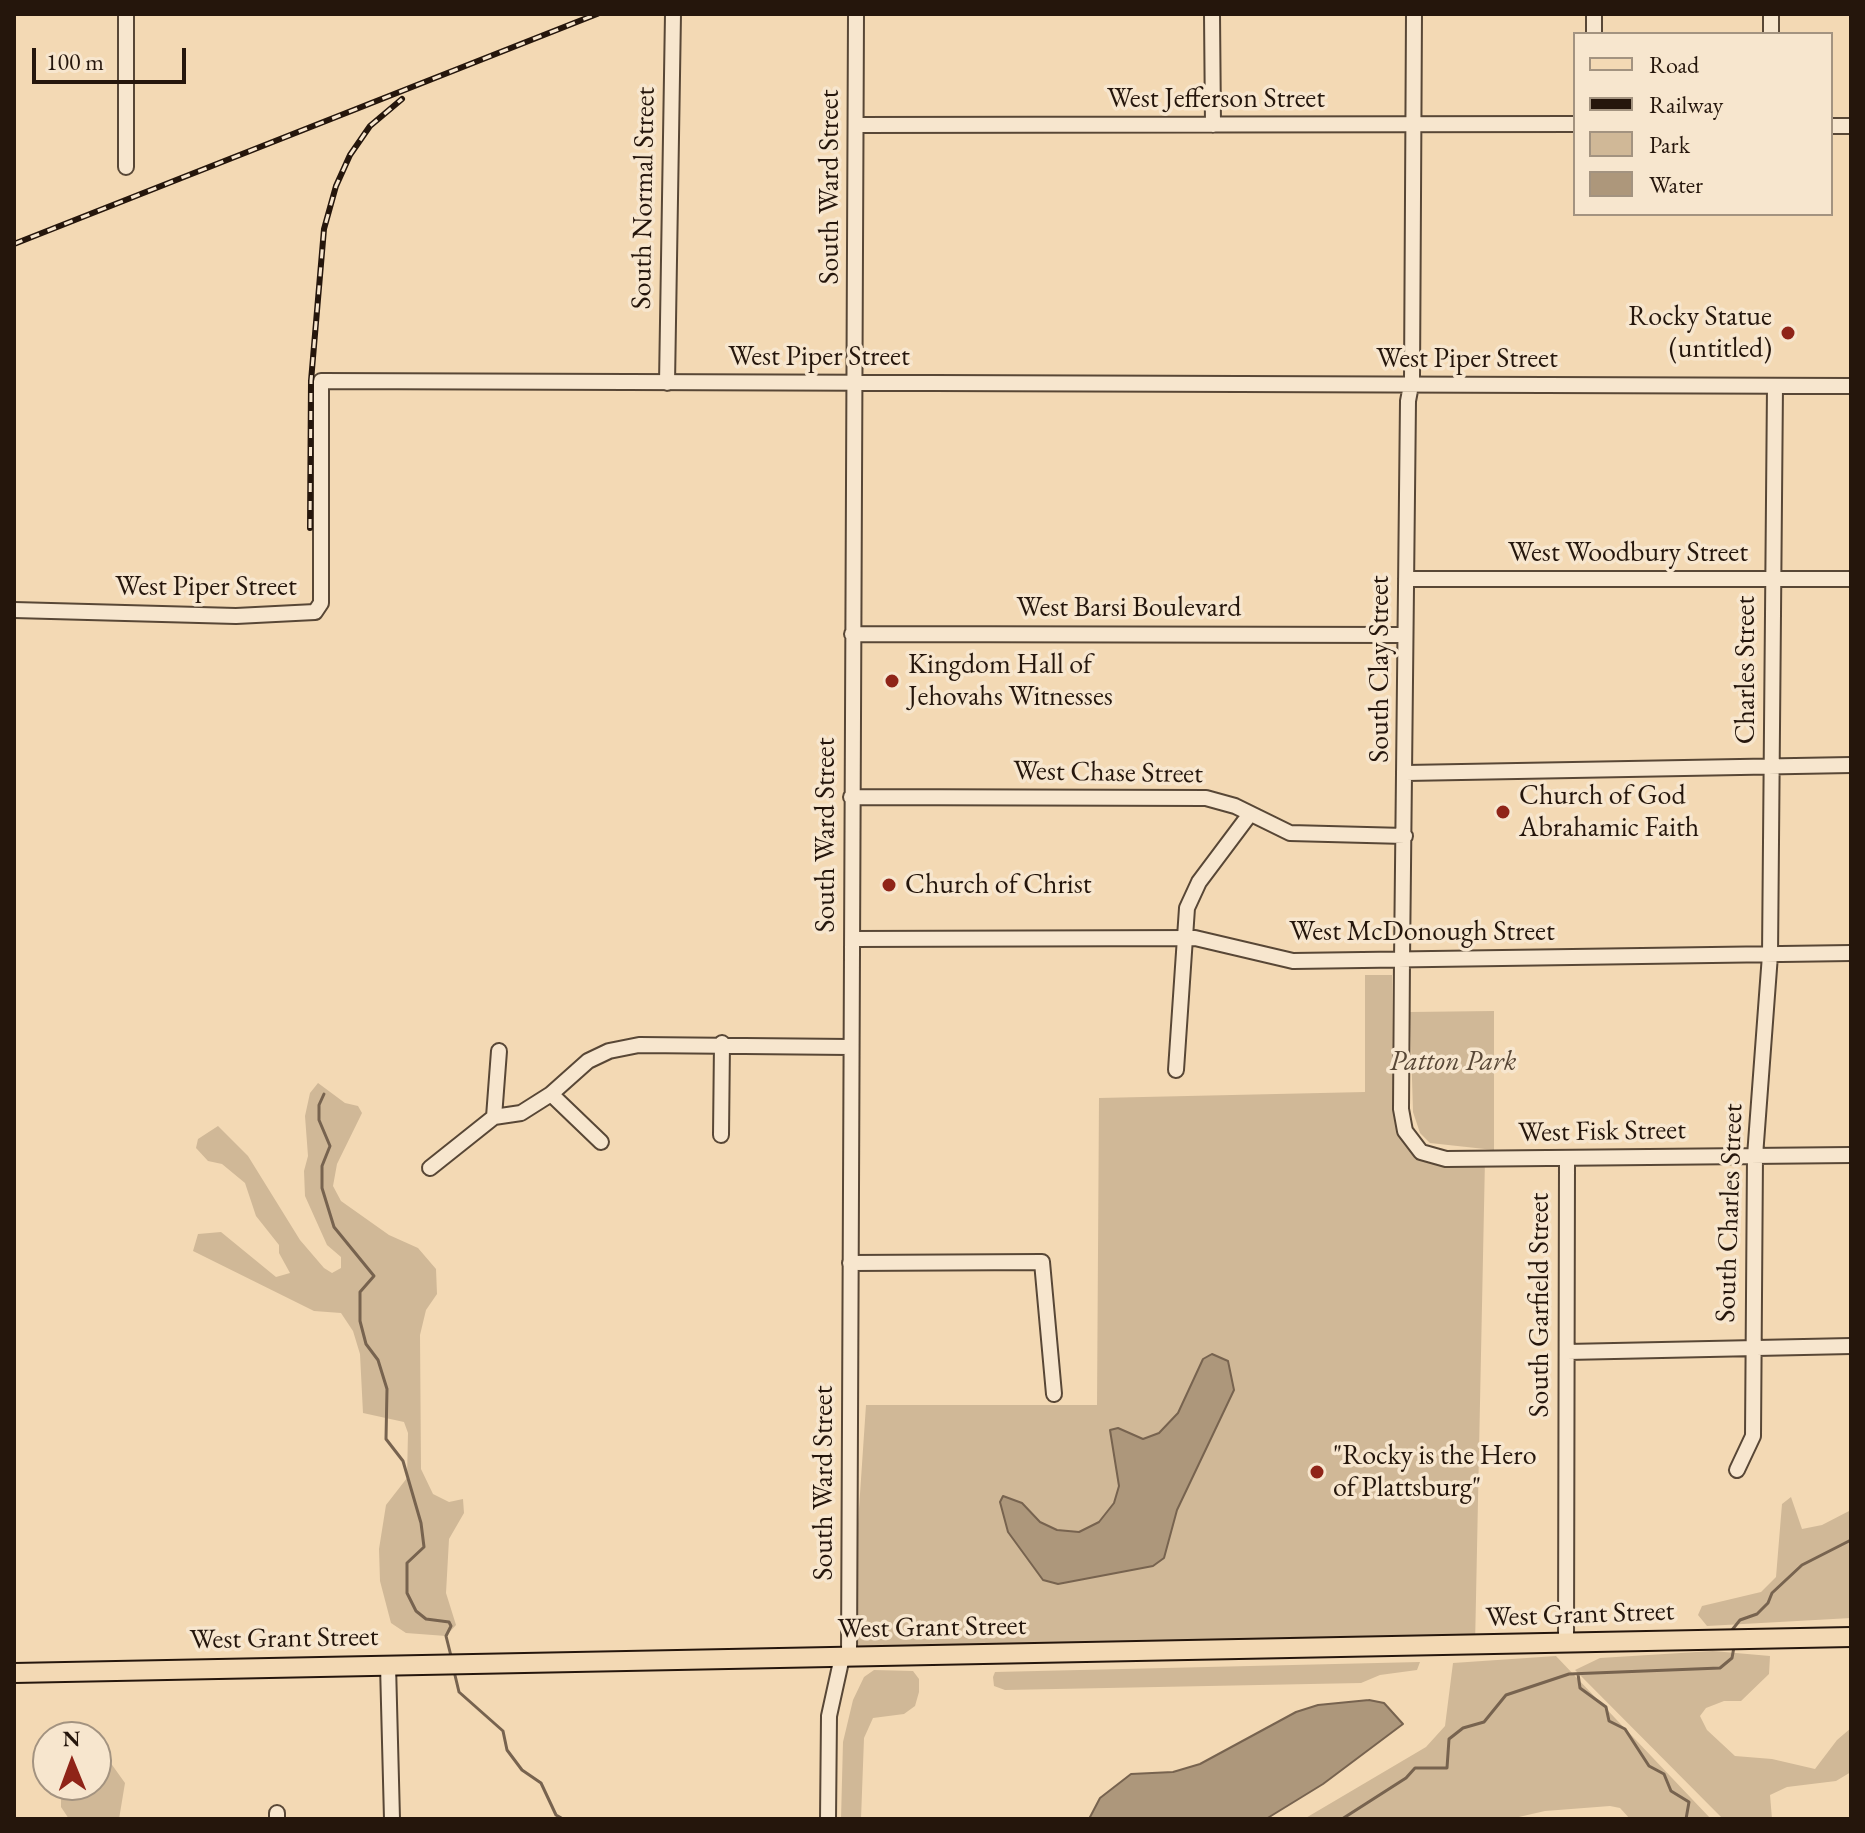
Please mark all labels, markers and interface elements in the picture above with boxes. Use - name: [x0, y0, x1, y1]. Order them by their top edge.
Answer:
- scale bar: [36, 32, 190, 82]
- legend: [1573, 32, 1833, 216]
- text: 100 m: [46, 46, 104, 77]
- text: Road: [1649, 49, 1699, 80]
- street label: West Jefferson Street: [1107, 82, 1325, 116]
- street label: South Normal Street: [625, 86, 663, 310]
- street label: South Ward Street: [813, 89, 847, 285]
- text: Railway: [1649, 89, 1723, 120]
- text: Park: [1649, 129, 1690, 160]
- text: Water: [1649, 169, 1703, 200]
- place label: Rocky Statue (untitled): [1628, 300, 1772, 366]
- marker: Rocky Statue (untitled): [1779, 324, 1797, 342]
- street label: West Piper Street: [728, 340, 910, 374]
- street label: West Piper Street: [1376, 342, 1558, 376]
- street label: West Woodbury Street: [1508, 536, 1748, 570]
- street label: West Piper Street: [115, 570, 297, 604]
- street label: South Clay Street: [1363, 575, 1397, 763]
- street label: West Barsi Boulevard: [1017, 591, 1241, 625]
- street label: Charles Street: [1729, 596, 1763, 744]
- place label: Kingdom Hall of Jehovahs Witnesses: [908, 648, 1113, 714]
- marker: Kingdom Hall of Jehovahs Witnesses: [883, 672, 901, 690]
- street label: South Ward Street: [809, 737, 843, 933]
- street label: West Chase Street: [1013, 755, 1203, 791]
- place label: Church of God Abrahamic Faith: [1519, 779, 1699, 845]
- marker: Church of God Abrahamic Faith: [1494, 803, 1512, 821]
- place label: Church of Christ: [905, 868, 1092, 902]
- marker: Church of Christ: [880, 876, 898, 894]
- street label: West McDonough Street: [1289, 915, 1555, 949]
- park label: Patton Park: [1390, 1045, 1516, 1079]
- street label: South Charles Street: [1709, 1103, 1751, 1323]
- street label: West Fisk Street: [1518, 1114, 1686, 1150]
- street label: South Garfield Street: [1523, 1193, 1557, 1417]
- street label: South Ward Street: [807, 1385, 841, 1581]
- place label: "Rocky is the Hero of Plattsburg": [1333, 1439, 1537, 1505]
- marker: "Rocky is the Hero of Plattsburg": [1308, 1463, 1326, 1481]
- street label: West Grant Street: [1485, 1595, 1675, 1635]
- street label: West Grant Street: [837, 1610, 1027, 1646]
- street label: West Grant Street: [189, 1621, 379, 1657]
- north arrow: [32, 1721, 112, 1801]
- text: N: [62, 1724, 81, 1753]

